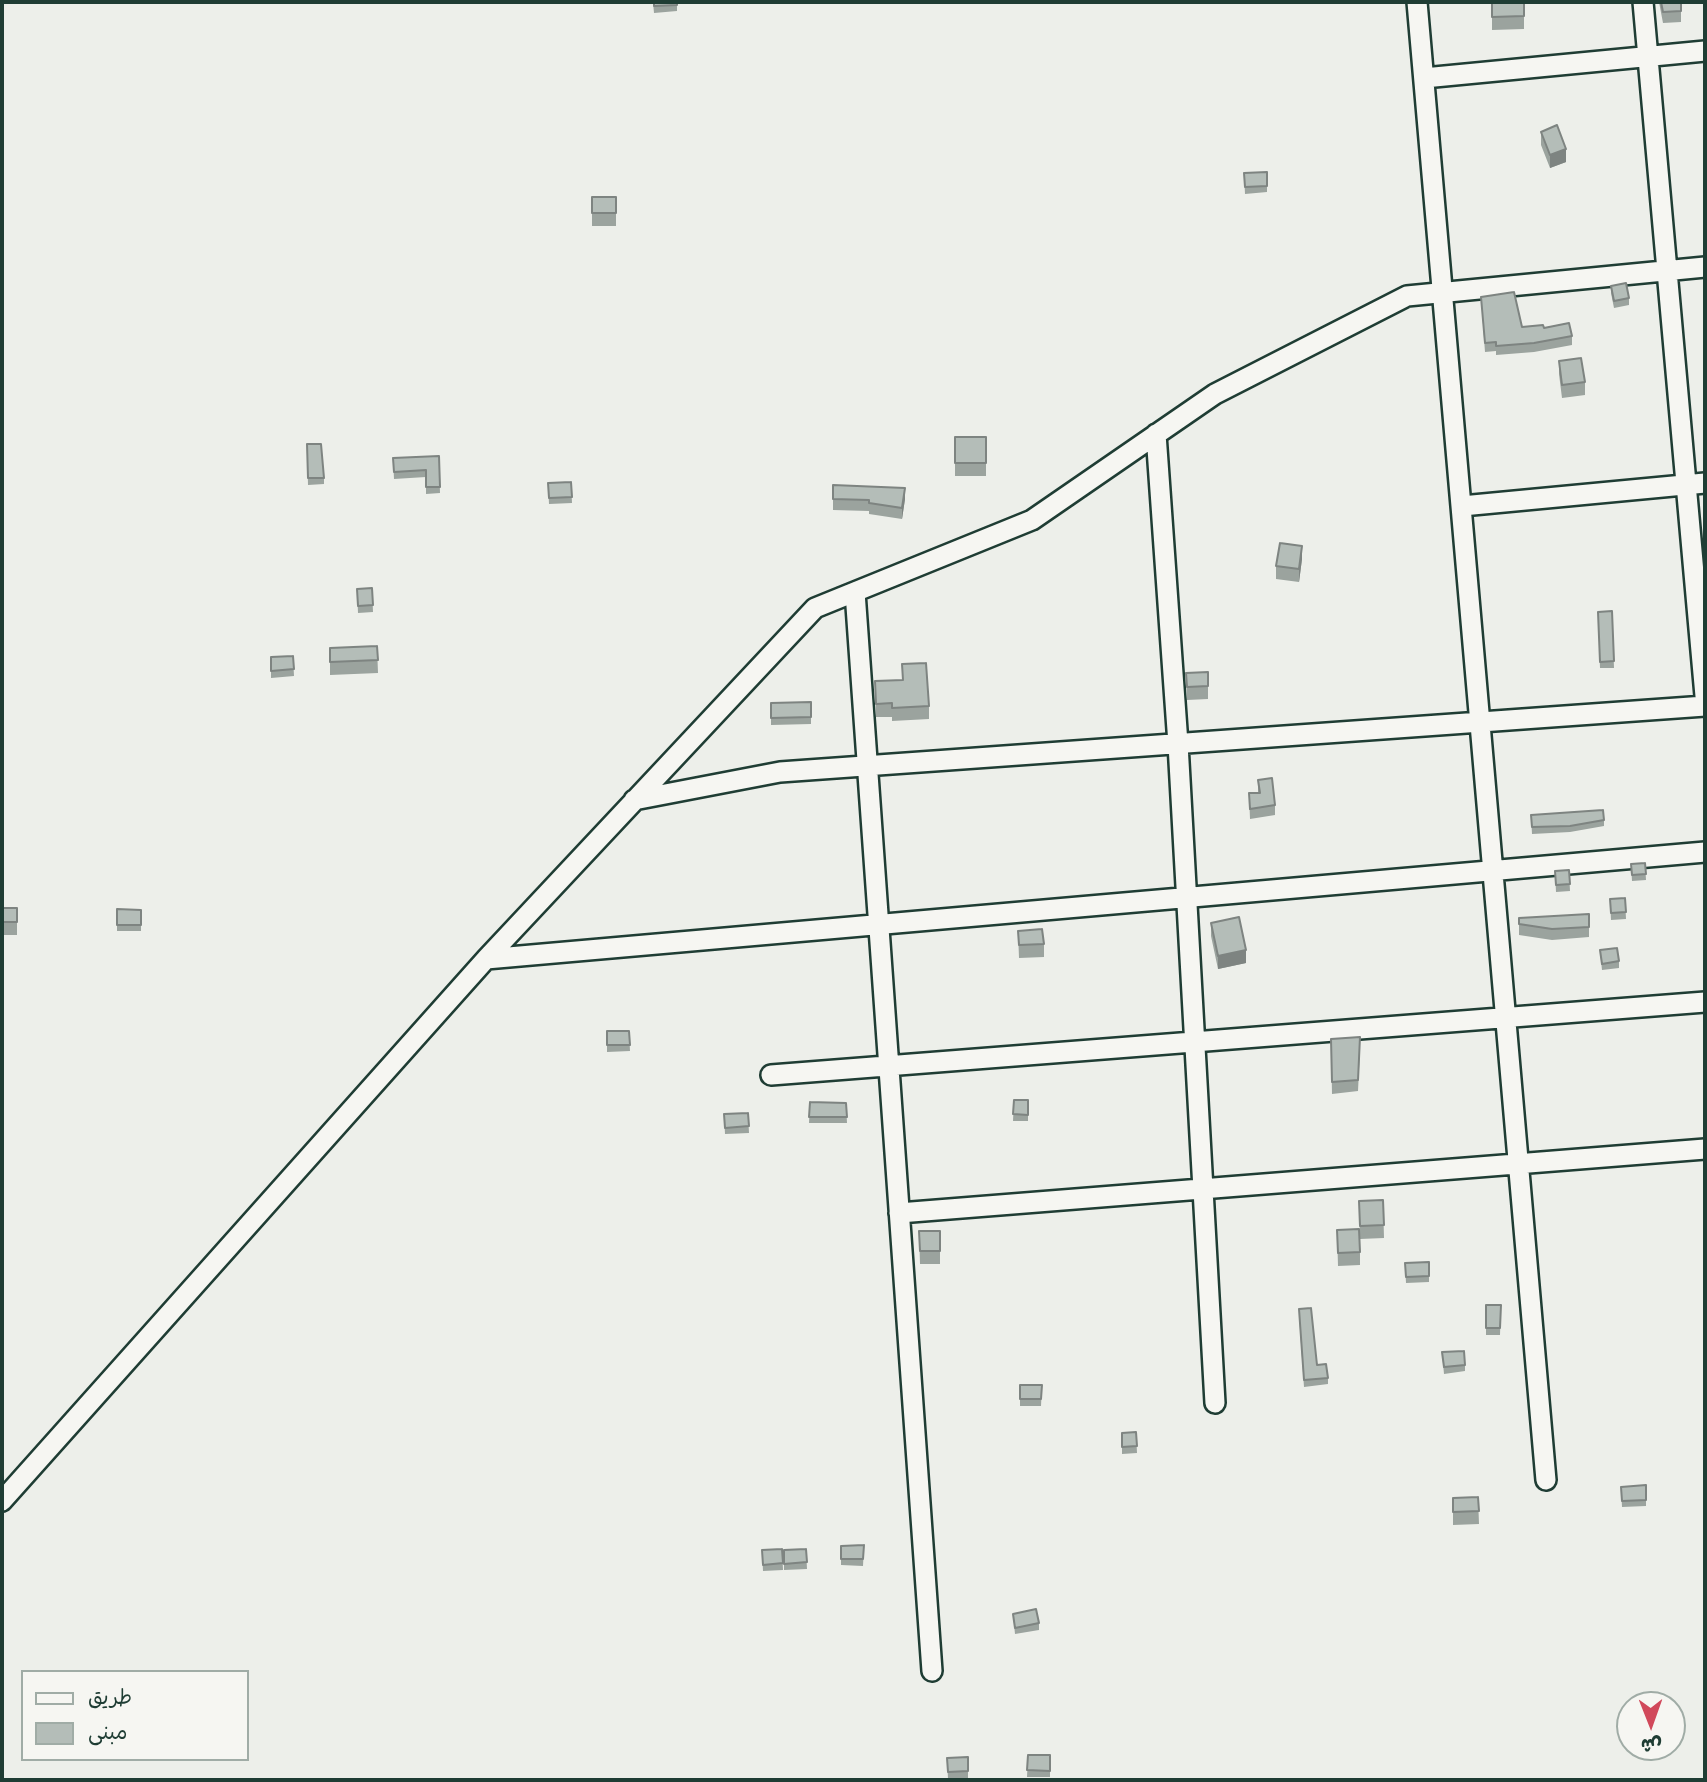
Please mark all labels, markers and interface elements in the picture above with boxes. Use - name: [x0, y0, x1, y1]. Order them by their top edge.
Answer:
- legend: [21, 1670, 248, 1761]
- text: طريق: [88, 1685, 132, 1709]
- north arrow: [1616, 1691, 1686, 1761]
- text: مبنى: [88, 1720, 127, 1744]
- text: ش: [1641, 1734, 1662, 1756]

